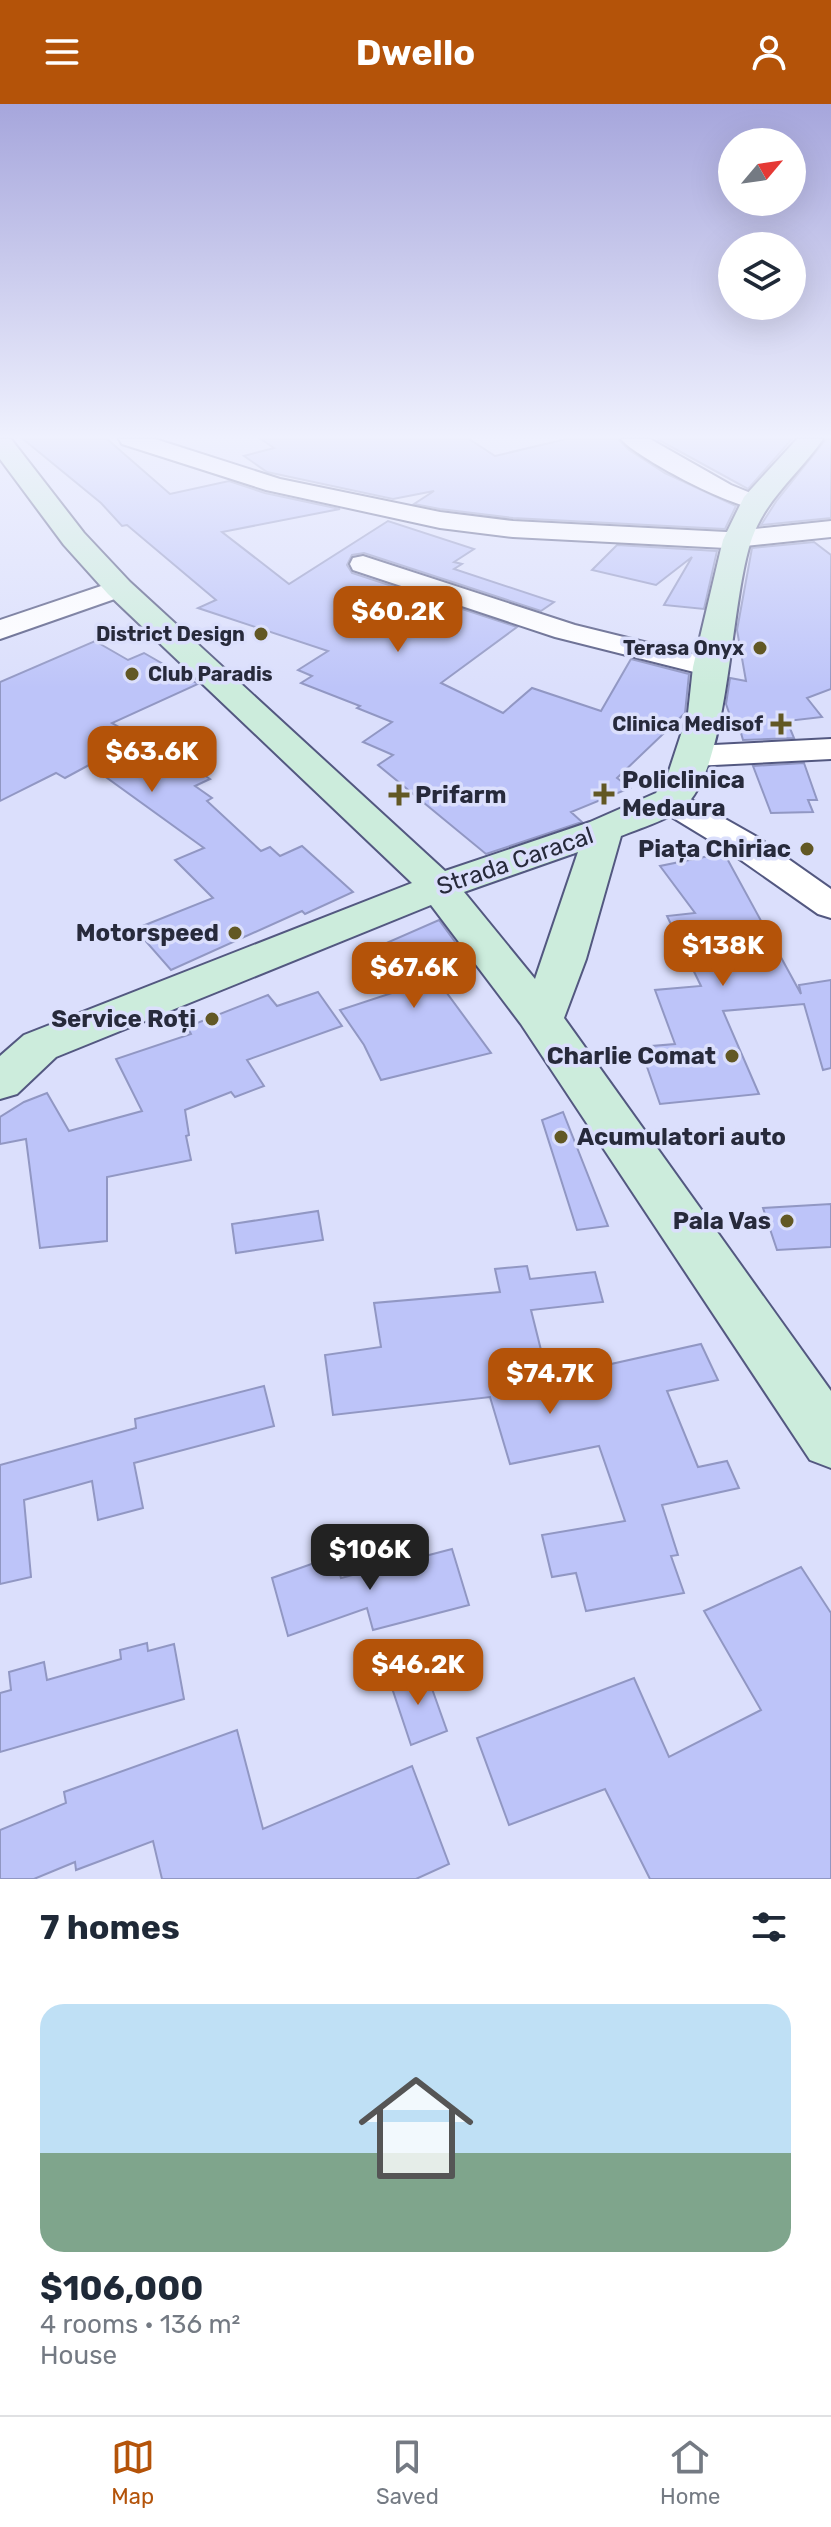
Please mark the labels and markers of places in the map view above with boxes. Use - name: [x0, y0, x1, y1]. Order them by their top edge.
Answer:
- pin: $60.2K: [333, 586, 463, 654]
- place label: District Design: [96, 622, 245, 646]
- marker: District Design: [252, 625, 270, 643]
- place label: Terasa Onyx: [623, 636, 744, 660]
- marker: Terasa Onyx: [751, 639, 769, 657]
- place label: Club Paradis: [148, 662, 273, 686]
- marker: Club Paradis: [123, 665, 141, 683]
- place label: Clinica Medisof: [612, 712, 763, 736]
- marker: Clinica Medisof: [770, 713, 792, 735]
- pin: $63.6K: [87, 726, 217, 794]
- place label: Policlinica Medaura: [622, 766, 745, 822]
- place label: Prifarm: [415, 781, 506, 809]
- marker: Policlinica Medaura: [593, 783, 615, 805]
- marker: Prifarm: [390, 786, 408, 804]
- place label: Piața Chiriac: [638, 835, 791, 863]
- marker: Piața Chiriac: [798, 840, 816, 858]
- place label: Motorspeed: [76, 919, 219, 947]
- pin: $138K: [667, 920, 779, 988]
- marker: Motorspeed: [226, 924, 244, 942]
- pin: $67.6K: [349, 942, 479, 1010]
- place label: Service Roți: [51, 1005, 196, 1033]
- marker: Service Roți: [203, 1010, 221, 1028]
- place label: Charlie Comat: [547, 1042, 716, 1070]
- marker: Charlie Comat: [723, 1047, 741, 1065]
- place label: Acumulatori auto: [577, 1123, 786, 1151]
- marker: Acumulatori auto: [552, 1128, 570, 1146]
- place label: Pala Vas: [673, 1207, 771, 1235]
- marker: Pala Vas: [778, 1212, 796, 1230]
- pin: $74.7K: [485, 1348, 615, 1416]
- pin: $106K: [314, 1524, 426, 1592]
- pin: $46.2K: [353, 1639, 483, 1707]

